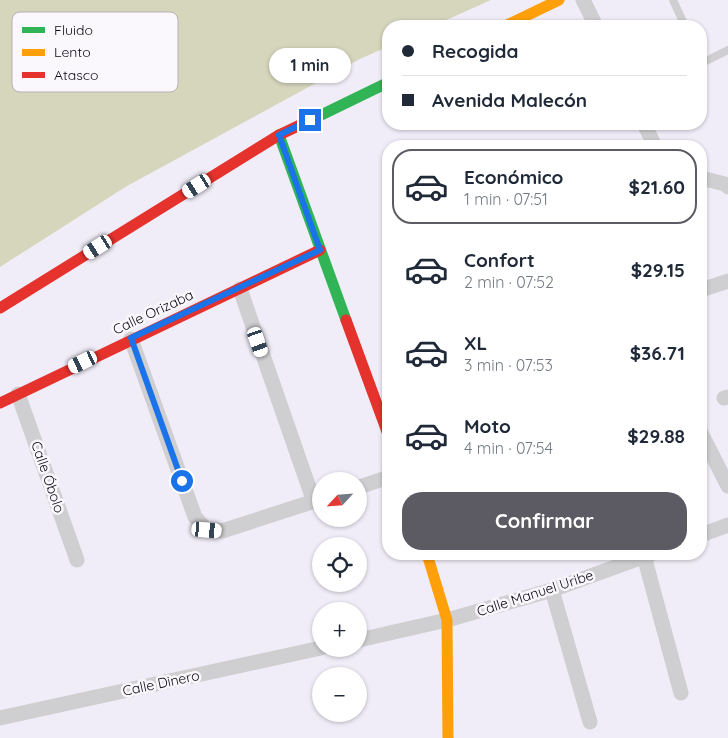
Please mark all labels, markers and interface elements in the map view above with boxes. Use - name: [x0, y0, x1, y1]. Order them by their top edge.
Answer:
- legend: [12, 12, 178, 92]
- text: Fluido: [54, 21, 93, 39]
- text: Recogida: [432, 39, 518, 63]
- text: Lento: [54, 43, 91, 61]
- callout: 1 min: [269, 48, 351, 82]
- text: 1 min: [291, 55, 329, 75]
- text: Atasco: [54, 66, 99, 84]
- text: Avenida Malecón: [432, 88, 587, 112]
- route end: [299, 109, 321, 131]
- icon: car: [404, 164, 449, 209]
- text: Económico: [464, 165, 563, 189]
- car: [180, 172, 213, 200]
- text: $21.60: [629, 175, 685, 199]
- text: 1 min · 07:51: [464, 189, 548, 209]
- car: [81, 233, 114, 261]
- icon: car: [404, 247, 449, 292]
- text: Confort: [464, 248, 535, 272]
- text: $29.15: [631, 258, 685, 282]
- text: 2 min · 07:52: [464, 272, 554, 292]
- street label: Calle Orizaba: [110, 285, 196, 339]
- car: [246, 325, 269, 359]
- icon: car: [404, 330, 449, 375]
- text: XL: [464, 331, 487, 355]
- text: $36.71: [630, 341, 685, 365]
- car: [66, 349, 99, 375]
- text: 3 min · 07:53: [464, 355, 553, 375]
- icon: car: [404, 413, 449, 458]
- text: Moto: [464, 414, 511, 438]
- text: $29.88: [627, 424, 685, 448]
- text: 4 min · 07:54: [464, 438, 553, 458]
- street label: Calle Óbolo: [27, 439, 69, 515]
- route start: [171, 470, 193, 492]
- north arrow: [312, 472, 368, 528]
- map controls: [312, 472, 367, 722]
- button: Confirmar: [402, 492, 687, 550]
- car: [191, 521, 222, 539]
- button: locate: [312, 537, 367, 592]
- street label: Calle Manuel Uribe: [474, 566, 596, 620]
- button: +: [312, 602, 367, 657]
- street label: Calle Dinero: [121, 666, 201, 700]
- button: −: [312, 667, 367, 722]

